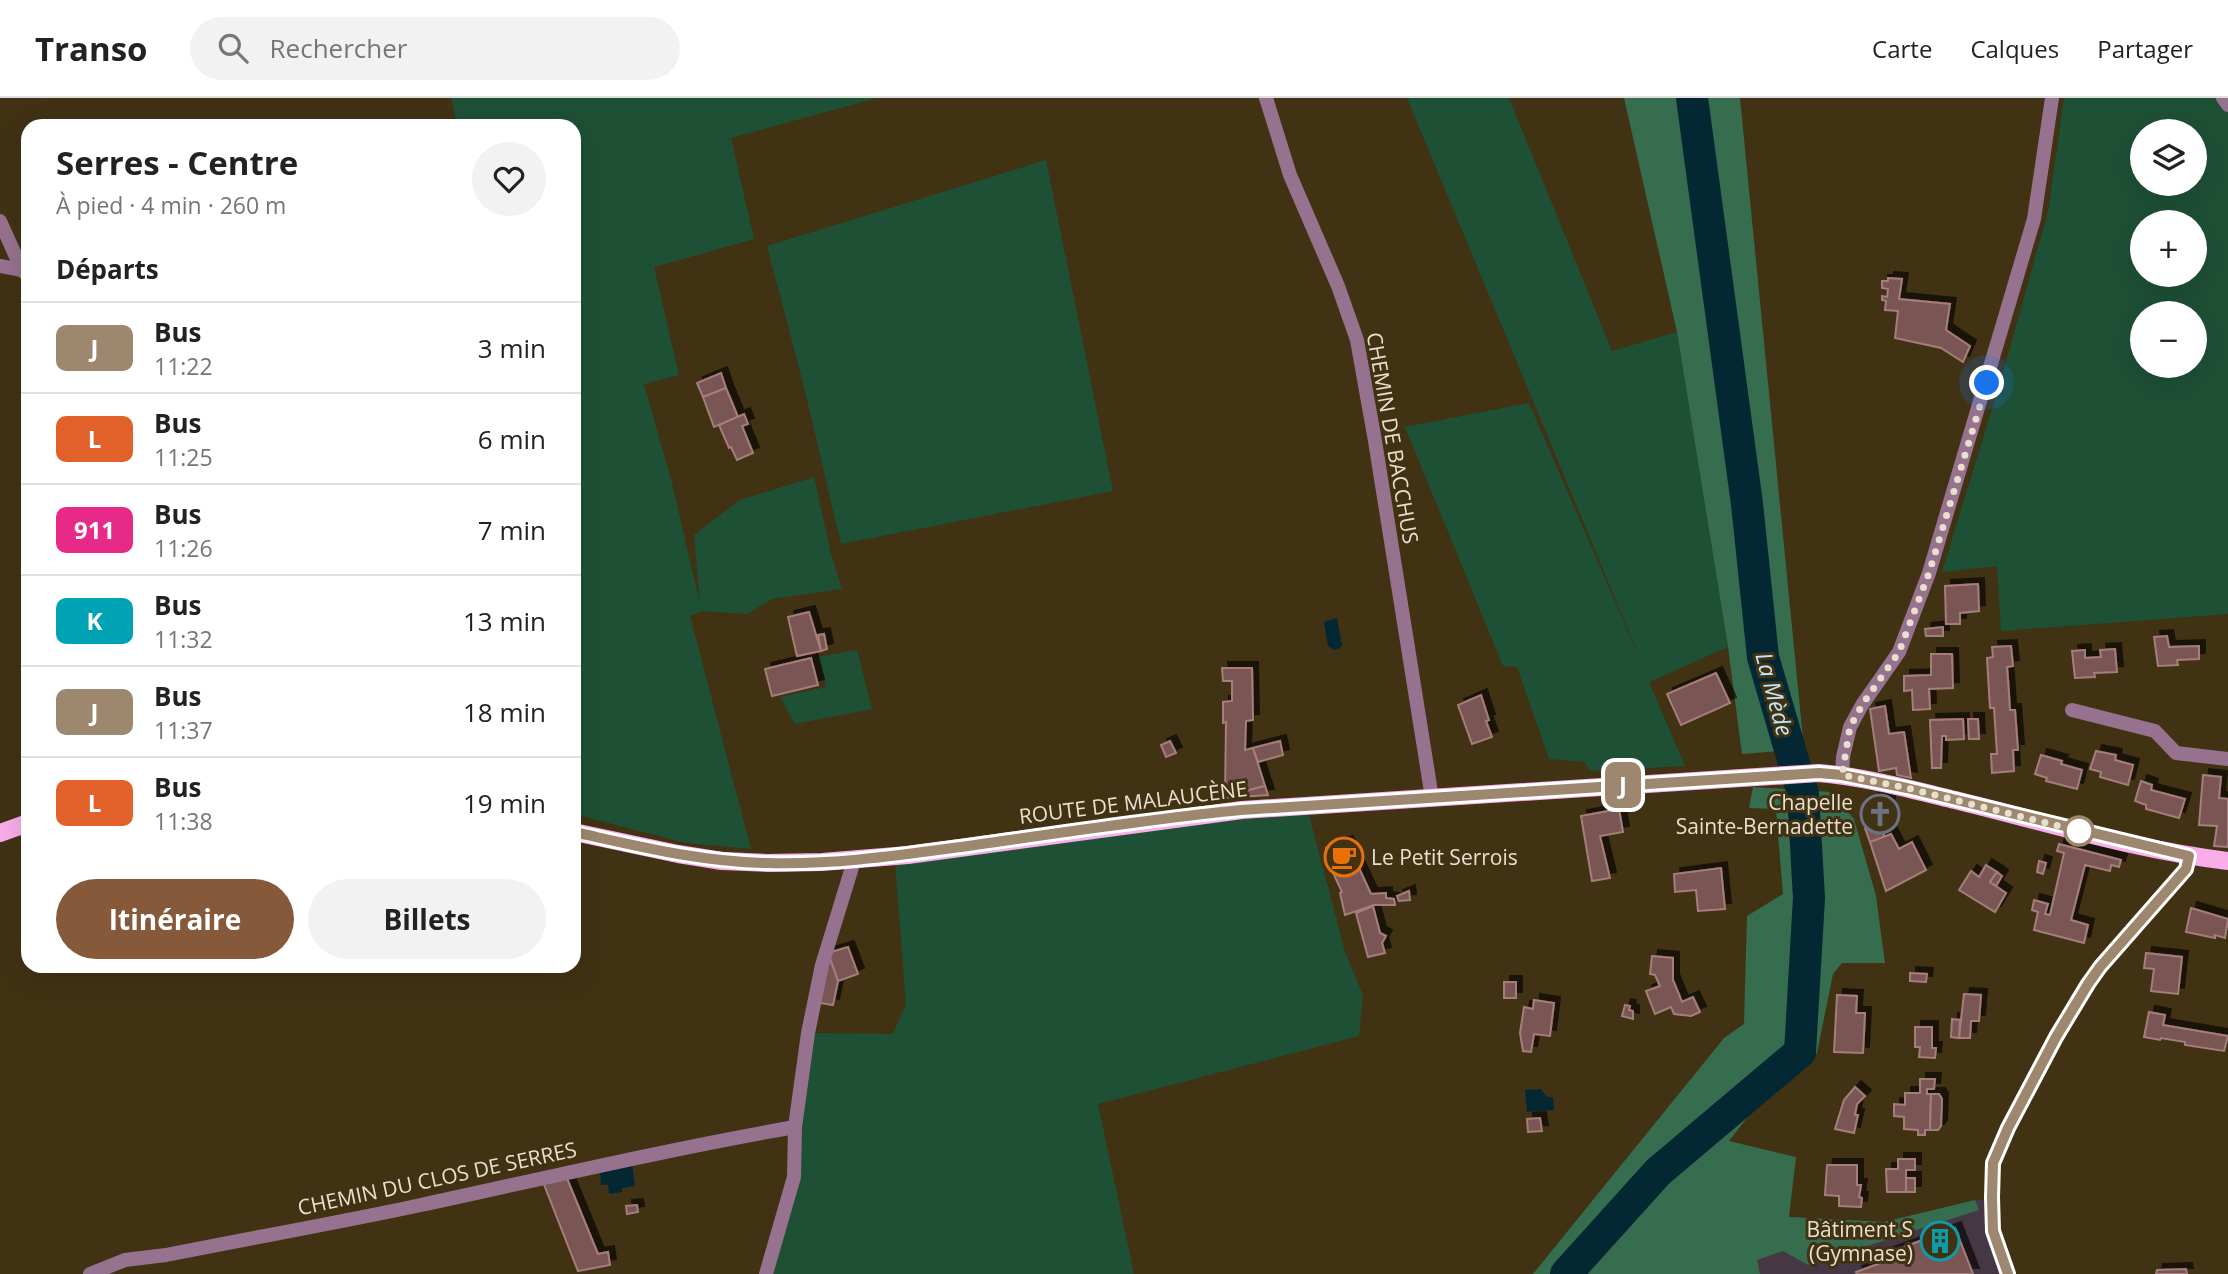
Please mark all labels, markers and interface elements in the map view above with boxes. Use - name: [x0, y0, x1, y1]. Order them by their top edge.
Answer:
- search box: [190, 17, 680, 80]
- text: Transo: [35, 26, 148, 71]
- icon: search: [214, 29, 252, 67]
- text: Rechercher: [270, 30, 407, 66]
- text: Carte: [1872, 32, 1932, 65]
- text: Calques: [1970, 32, 2059, 65]
- text: Partager: [2097, 32, 2193, 65]
- map controls: [2130, 119, 2207, 378]
- button: layers: [2130, 119, 2207, 196]
- text: Serres - Centre: [56, 140, 298, 185]
- button: heart: [472, 142, 546, 216]
- text: À pied · 4 min · 260 m: [56, 189, 286, 221]
- button: +: [2130, 210, 2207, 287]
- text: Départs: [56, 251, 159, 287]
- button: −: [2130, 301, 2207, 378]
- text: Bus: [154, 314, 201, 350]
- text: 3 min: [478, 330, 546, 366]
- street label: CHEMIN DE BACCHUS: [1361, 330, 1425, 546]
- text: J: [91, 331, 98, 364]
- text: 11:22: [154, 350, 213, 382]
- your location: [1969, 365, 2004, 400]
- text: Bus: [154, 405, 201, 441]
- text: 6 min: [478, 421, 546, 457]
- text: L: [88, 422, 101, 455]
- text: 11:25: [154, 441, 213, 473]
- text: Bus: [154, 496, 201, 532]
- text: 7 min: [478, 512, 546, 548]
- text: 911: [74, 513, 115, 546]
- text: 11:26: [154, 532, 213, 564]
- text: Bus: [154, 587, 201, 623]
- text: 13 min: [463, 603, 546, 639]
- text: K: [87, 604, 102, 637]
- text: 11:32: [154, 623, 213, 655]
- water label: La Mède: [1748, 649, 1802, 739]
- text: Bus: [154, 678, 201, 714]
- text: 18 min: [463, 694, 546, 730]
- text: J: [91, 695, 98, 728]
- text: 11:37: [154, 714, 213, 746]
- line badge: J: [1600, 762, 1646, 808]
- text: J: [1619, 768, 1627, 801]
- text: Bus: [154, 769, 201, 805]
- street label: ROUTE DE MALAUCÈNE: [1017, 774, 1249, 830]
- text: 19 min: [463, 785, 546, 821]
- text: L: [88, 786, 101, 819]
- place label: Chapelle Sainte-Bernadette: [1676, 788, 1853, 840]
- church icon: Chapelle Sainte-Bernadette: [1859, 793, 1901, 835]
- text: 11:38: [154, 805, 213, 837]
- unlabelled marker: [2064, 816, 2094, 846]
- cafe icon: Le Petit Serrois: [1323, 836, 1365, 878]
- place label: Le Petit Serrois: [1371, 843, 1518, 871]
- button: Itinéraire: [56, 879, 294, 959]
- button: Billets: [308, 879, 546, 959]
- street label: CHEMIN DU CLOS DE SERRES: [295, 1135, 579, 1221]
- place label: Bâtiment S (Gymnase): [1806, 1215, 1913, 1267]
- building icon: Bâtiment S (Gymnase): [1919, 1220, 1961, 1262]

